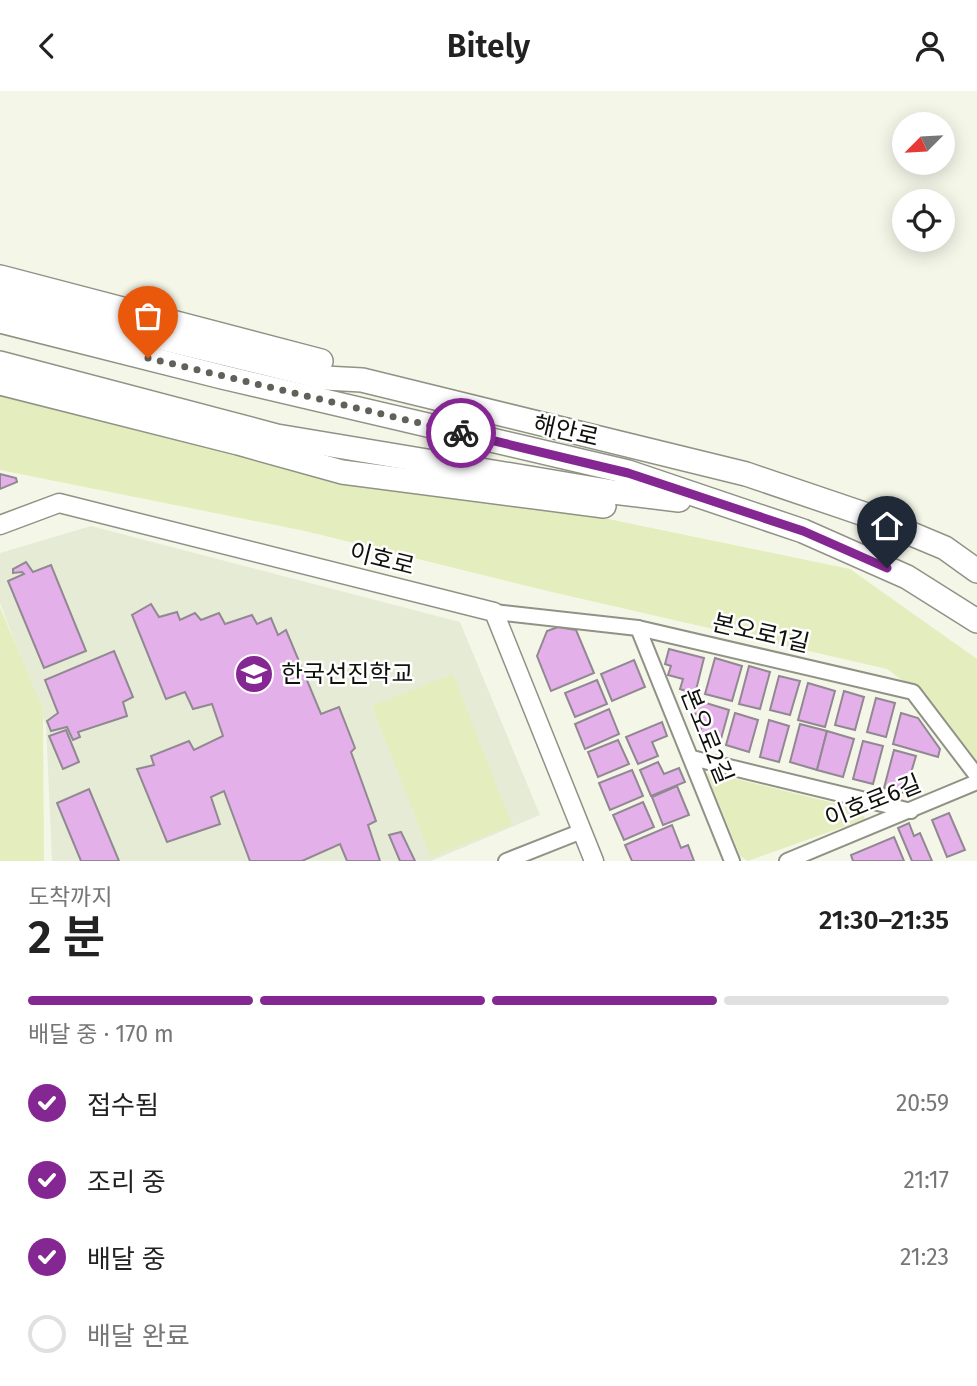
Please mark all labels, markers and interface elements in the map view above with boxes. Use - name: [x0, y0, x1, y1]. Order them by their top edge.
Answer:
- icon: back: [28, 27, 66, 65]
- text: Bitely: [447, 27, 530, 65]
- icon: person: [911, 27, 949, 65]
- north arrow: [892, 112, 956, 175]
- map controls: [892, 112, 955, 252]
- button: locate: [892, 189, 955, 252]
- pin: [118, 286, 178, 358]
- icon: bag: [129, 297, 167, 335]
- courier: [426, 398, 496, 468]
- street label: 해안로: [531, 410, 601, 452]
- icon: bike: [442, 414, 480, 452]
- pin: [857, 496, 917, 568]
- icon: home: [868, 507, 906, 545]
- street label: 이호로: [346, 537, 418, 581]
- street label: 본오로1길: [710, 608, 812, 658]
- school or university icon: 한국선진학교: [233, 653, 275, 695]
- place label: 한국선진학교: [281, 660, 413, 688]
- street label: 본오로2길: [675, 684, 739, 788]
- street label: 이호로6길: [821, 769, 925, 833]
- text: 도착까지: [28, 883, 113, 911]
- text: 21:30–21:35: [819, 905, 949, 936]
- text: 2 분: [28, 910, 105, 965]
- text: 배달 중 · 170 m: [28, 1020, 174, 1048]
- icon: check: [28, 1084, 66, 1122]
- text: 20:59: [896, 1089, 949, 1117]
- text: 접수됨: [87, 1090, 159, 1121]
- icon: check: [28, 1161, 66, 1199]
- text: 21:17: [903, 1166, 949, 1194]
- text: 조리 중: [87, 1167, 166, 1198]
- icon: check: [28, 1238, 66, 1276]
- text: 21:23: [900, 1243, 949, 1271]
- text: 배달 중: [87, 1244, 166, 1275]
- text: 배달 완료: [87, 1321, 190, 1352]

